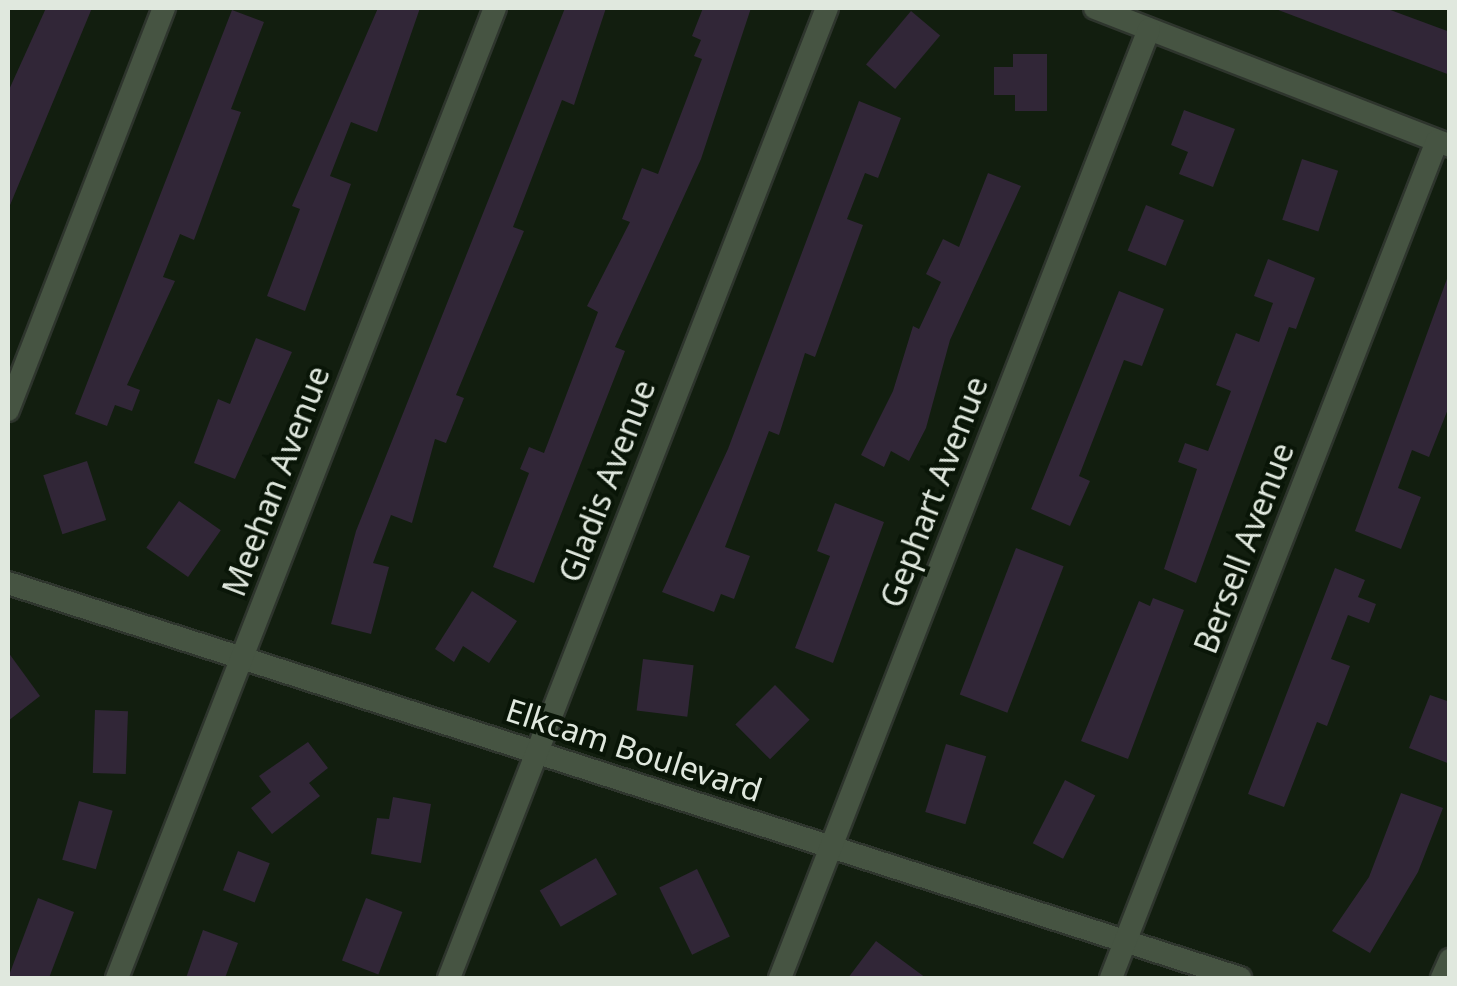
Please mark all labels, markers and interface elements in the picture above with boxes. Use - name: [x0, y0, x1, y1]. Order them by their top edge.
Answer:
- street label: Meehan Avenue: [214, 361, 338, 601]
- street label: Gephart Avenue: [872, 371, 996, 613]
- street label: Gladis Avenue: [551, 374, 663, 588]
- street label: Bersell Avenue: [1186, 437, 1302, 659]
- street label: Elkcam Boulevard: [501, 691, 767, 809]

